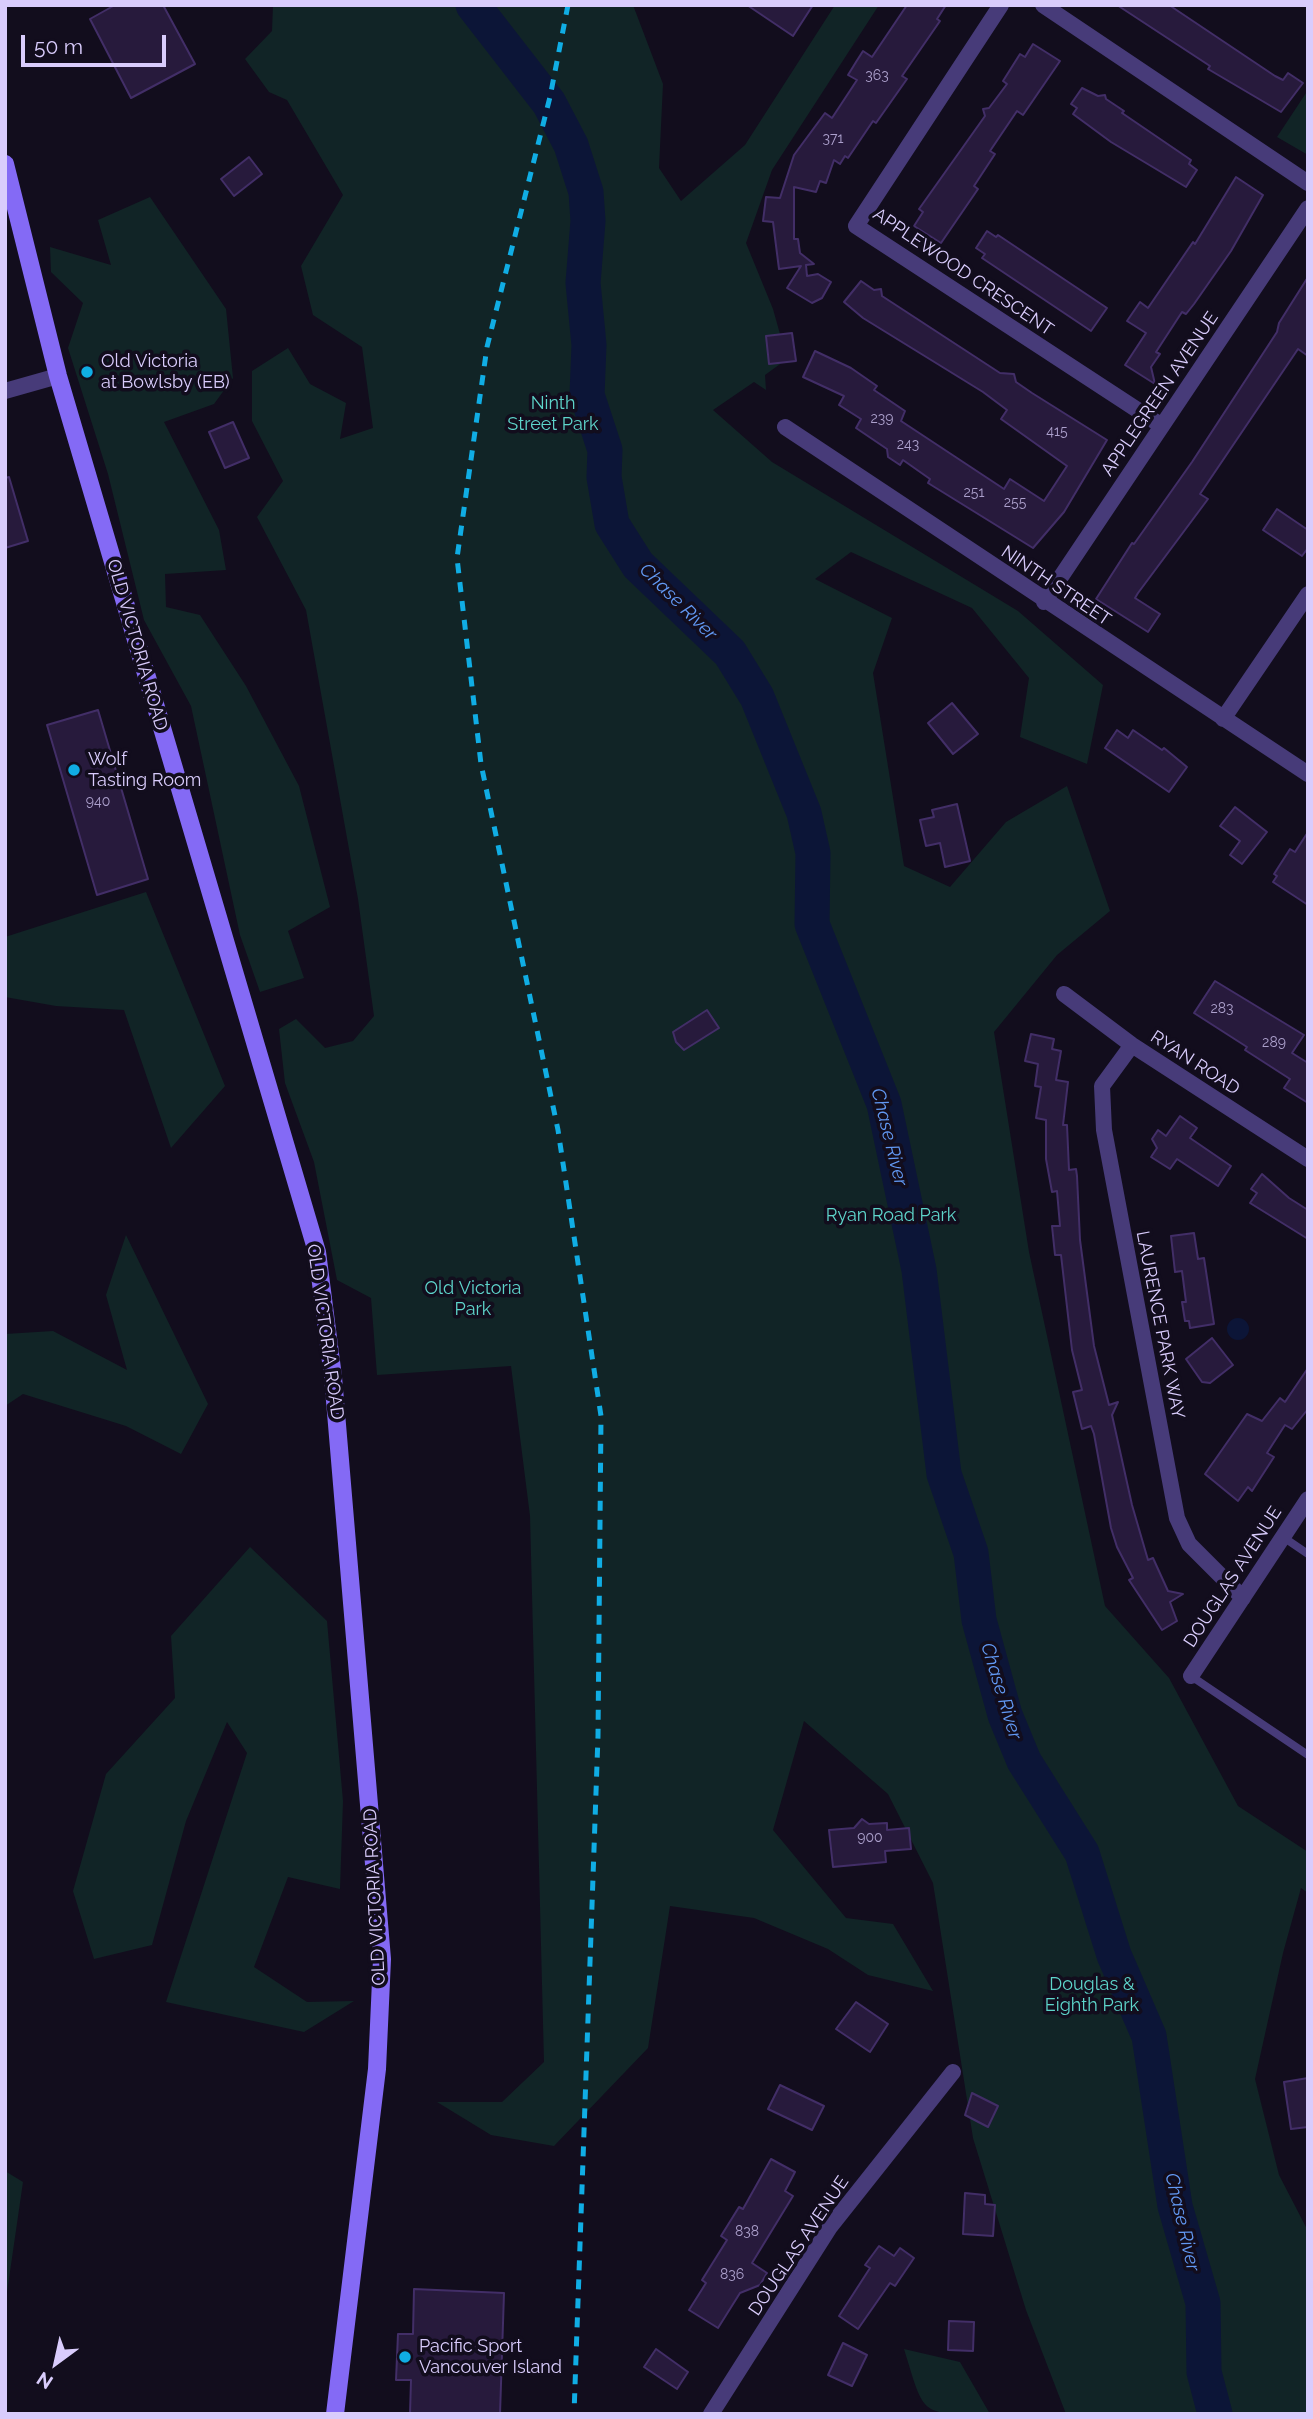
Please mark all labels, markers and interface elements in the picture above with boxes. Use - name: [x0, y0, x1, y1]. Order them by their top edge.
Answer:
- scale bar: [24, 21, 170, 65]
- text: 50 m: [34, 34, 83, 59]
- house number: 363: [865, 68, 889, 84]
- house number: 371: [823, 131, 843, 147]
- street label: APPLEWOOD CRESCENT: [869, 204, 1057, 340]
- street label: APPLEGREEN AVENUE: [1097, 308, 1223, 480]
- place label: Old Victoria at Bowlsby (EB): [101, 351, 230, 394]
- marker: Old Victoria at Bowlsby (EB): [79, 364, 95, 380]
- park label: Ninth Street Park: [507, 393, 599, 436]
- house number: 239: [871, 411, 893, 427]
- house number: 415: [1046, 424, 1068, 440]
- house number: 243: [897, 437, 919, 453]
- house number: 251: [964, 485, 984, 501]
- house number: 255: [1004, 495, 1026, 511]
- street label: NINTH STREET: [997, 541, 1115, 631]
- street label: OLD VICTORIA ROAD: [102, 557, 172, 733]
- water label: Chase River: [635, 559, 721, 645]
- place label: Wolf Tasting Room: [88, 749, 201, 792]
- marker: Wolf Tasting Room: [66, 762, 82, 778]
- house number: 940: [86, 794, 110, 810]
- house number: 283: [1210, 1001, 1234, 1017]
- street label: RYAN ROAD: [1146, 1026, 1244, 1100]
- house number: 289: [1262, 1035, 1286, 1051]
- water label: Chase River: [866, 1086, 912, 1188]
- park label: Ryan Road Park: [826, 1205, 956, 1227]
- street label: LAURENCE PARK WAY: [1131, 1229, 1189, 1421]
- street label: OLD VICTORIA ROAD: [302, 1243, 348, 1421]
- park label: Old Victoria Park: [425, 1278, 521, 1320]
- street label: DOUGLAS AVENUE: [1179, 1503, 1287, 1651]
- water label: Chase River: [975, 1640, 1027, 1742]
- street label: OLD VICTORIA ROAD: [360, 1808, 390, 1986]
- house number: 900: [857, 1830, 883, 1846]
- park label: Douglas & Eighth Park: [1045, 1974, 1139, 2016]
- water label: Chase River: [1160, 2171, 1204, 2273]
- street label: DOUGLAS AVENUE: [744, 2172, 854, 2320]
- house number: 838: [735, 2224, 759, 2240]
- house number: 836: [720, 2267, 744, 2283]
- north arrow: [21, 2328, 91, 2398]
- place label: Pacific Sport Vancouver Island: [419, 2336, 562, 2378]
- marker: Pacific Sport Vancouver Island: [397, 2349, 413, 2365]
- text: N: [32, 2367, 57, 2394]

